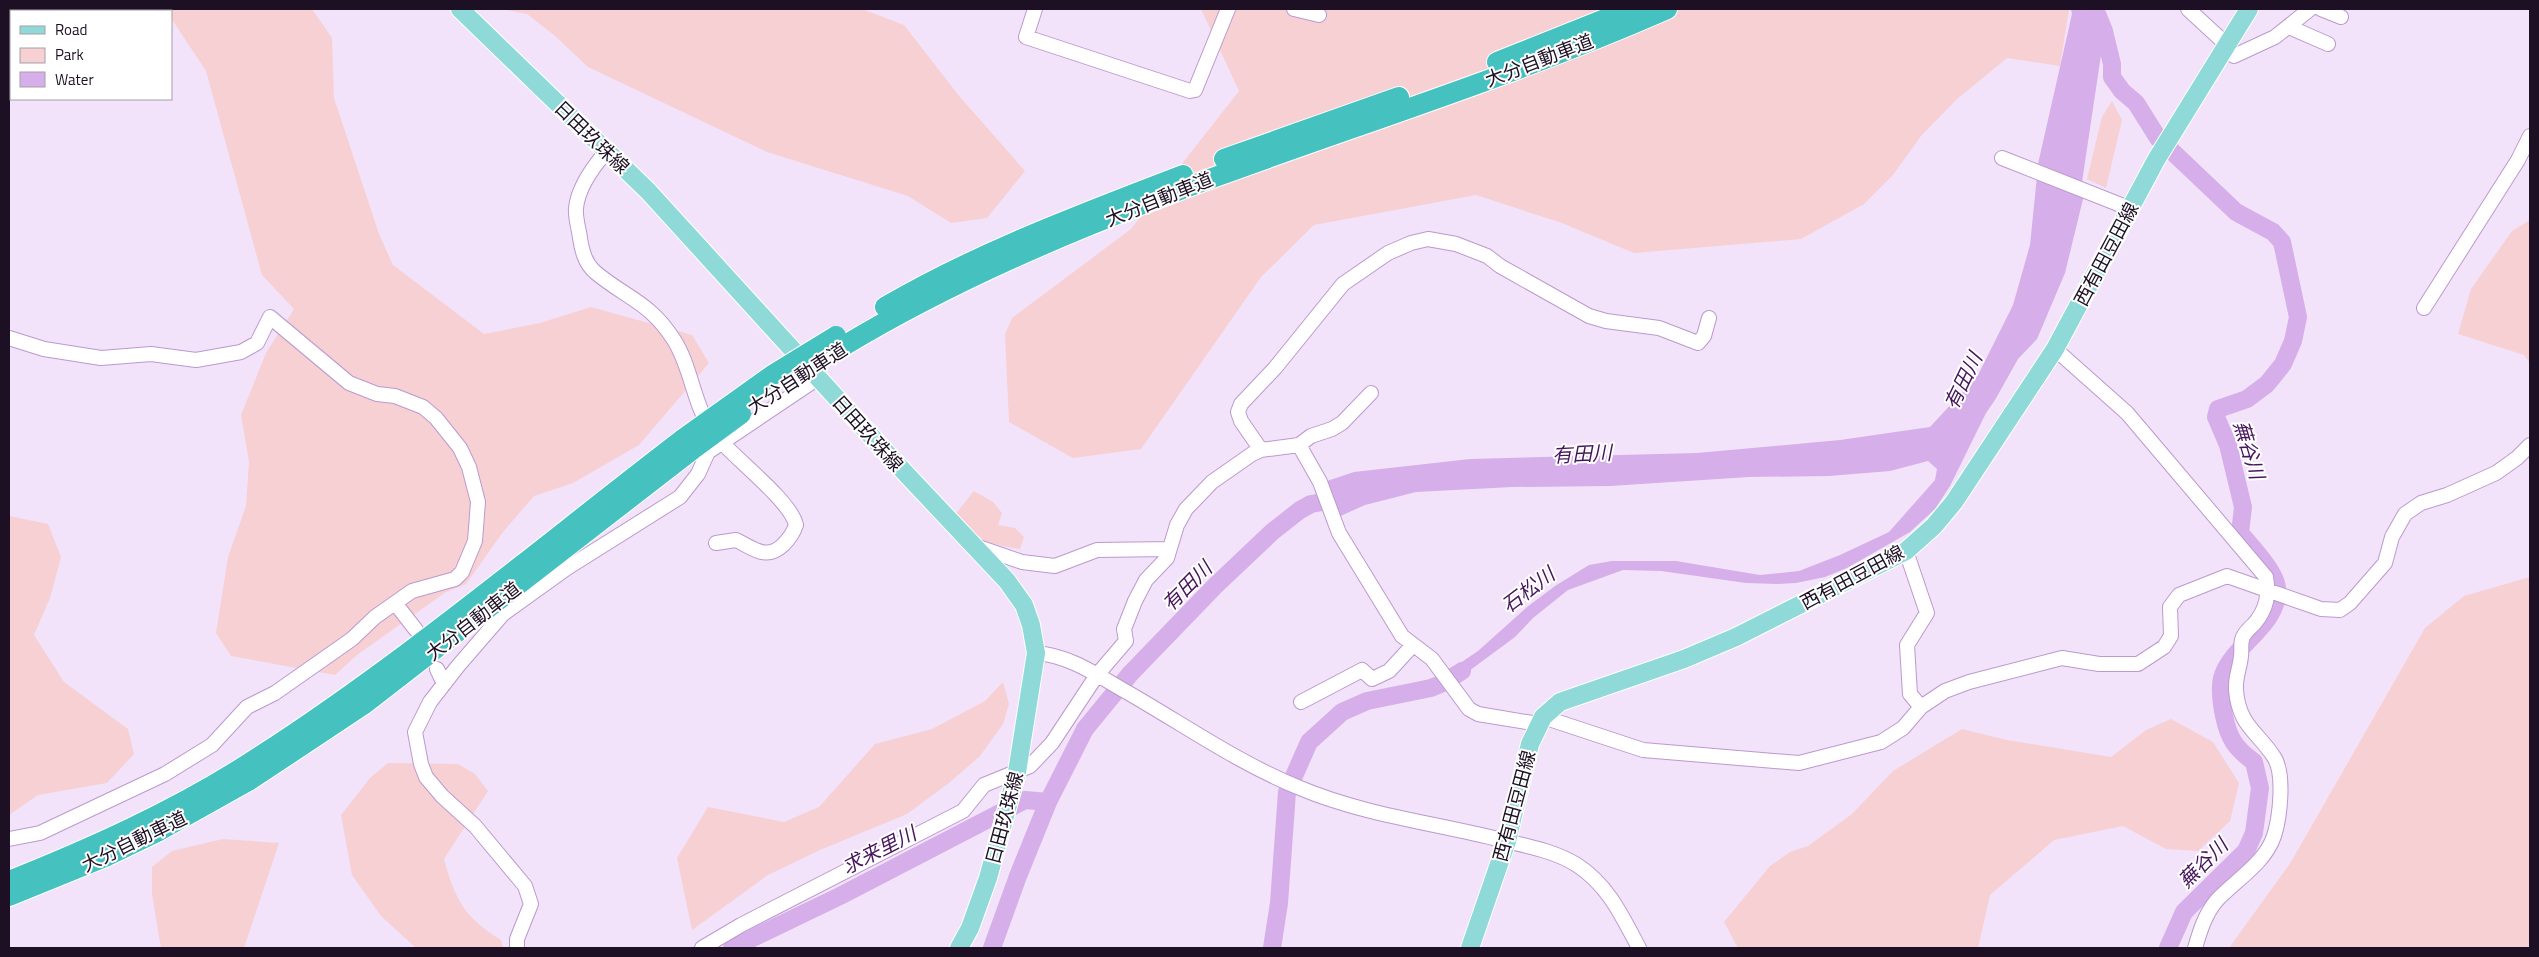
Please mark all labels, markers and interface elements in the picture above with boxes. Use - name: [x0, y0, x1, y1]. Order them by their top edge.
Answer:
- legend: [10, 10, 172, 100]
- text: Road: [55, 18, 87, 41]
- street label: 大分自動車道: [1480, 26, 1597, 93]
- text: Park: [55, 43, 84, 66]
- text: Water: [55, 68, 94, 91]
- street label: 日田玖珠線: [548, 93, 637, 180]
- street label: 大分自動車道: [1101, 164, 1217, 233]
- street label: 西有田豆田線: [2066, 197, 2145, 311]
- street label: 大分自動車道: [741, 334, 852, 421]
- water label: 有田川: [1935, 345, 1991, 415]
- street label: 日田玖珠線: [826, 388, 911, 478]
- water label: 蕪谷川: [2226, 417, 2274, 485]
- water label: 有田川: [1551, 436, 1615, 471]
- street label: 西有田豆田線: [1795, 537, 1909, 616]
- water label: 有田川: [1154, 552, 1220, 618]
- water label: 石松川: [1494, 558, 1563, 620]
- street label: 大分自動車道: [419, 574, 527, 667]
- street label: 西有田豆田線: [1485, 747, 1542, 865]
- street label: 日田玖珠線: [977, 768, 1030, 868]
- street label: 大分自動車道: [76, 803, 191, 879]
- water label: 求来里川: [836, 817, 923, 882]
- water label: 蕪谷川: [2170, 829, 2236, 895]

